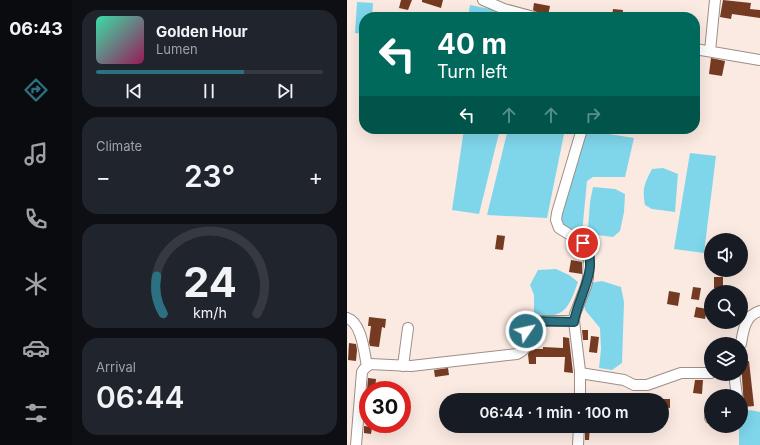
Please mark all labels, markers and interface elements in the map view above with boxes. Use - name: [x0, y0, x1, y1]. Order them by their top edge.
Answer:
- text: 06:43: [9, 18, 63, 39]
- text: Golden Hour: [156, 22, 248, 41]
- text: 40 m: [437, 27, 507, 61]
- icon: left: [371, 28, 423, 80]
- text: Lumen: [156, 41, 198, 57]
- text: Turn left: [437, 61, 507, 82]
- icon: directions: [22, 76, 50, 104]
- icon: previous: [123, 80, 145, 102]
- icon: pause: [198, 80, 220, 102]
- icon: next: [274, 80, 296, 102]
- icon: left: [456, 104, 478, 126]
- icon: ahead: [498, 104, 520, 126]
- icon: ahead: [540, 104, 562, 126]
- icon: right: [582, 104, 604, 126]
- text: Climate: [96, 138, 142, 154]
- icon: music: [22, 140, 50, 168]
- text: 23°: [184, 158, 235, 194]
- text: −: [96, 164, 111, 190]
- text: +: [308, 164, 323, 190]
- icon: phone: [22, 205, 50, 233]
- pin: [566, 226, 600, 260]
- icon: arrive: [572, 232, 594, 254]
- map controls: [704, 233, 748, 433]
- button: sound: [704, 233, 748, 277]
- text: 24: [183, 257, 236, 307]
- icon: climate: [22, 270, 50, 298]
- button: search: [704, 285, 748, 329]
- text: km/h: [193, 304, 226, 321]
- position arrow: [505, 310, 547, 352]
- icon: car: [22, 334, 50, 362]
- button: layers: [704, 337, 748, 381]
- text: Arrival: [96, 359, 136, 375]
- text: 06:44: [96, 379, 185, 415]
- speed limit sign: 30: [359, 381, 411, 433]
- button: +: [704, 389, 748, 433]
- icon: filters: [22, 399, 50, 427]
- text: 06:44 · 1 min · 100 m: [479, 403, 629, 422]

